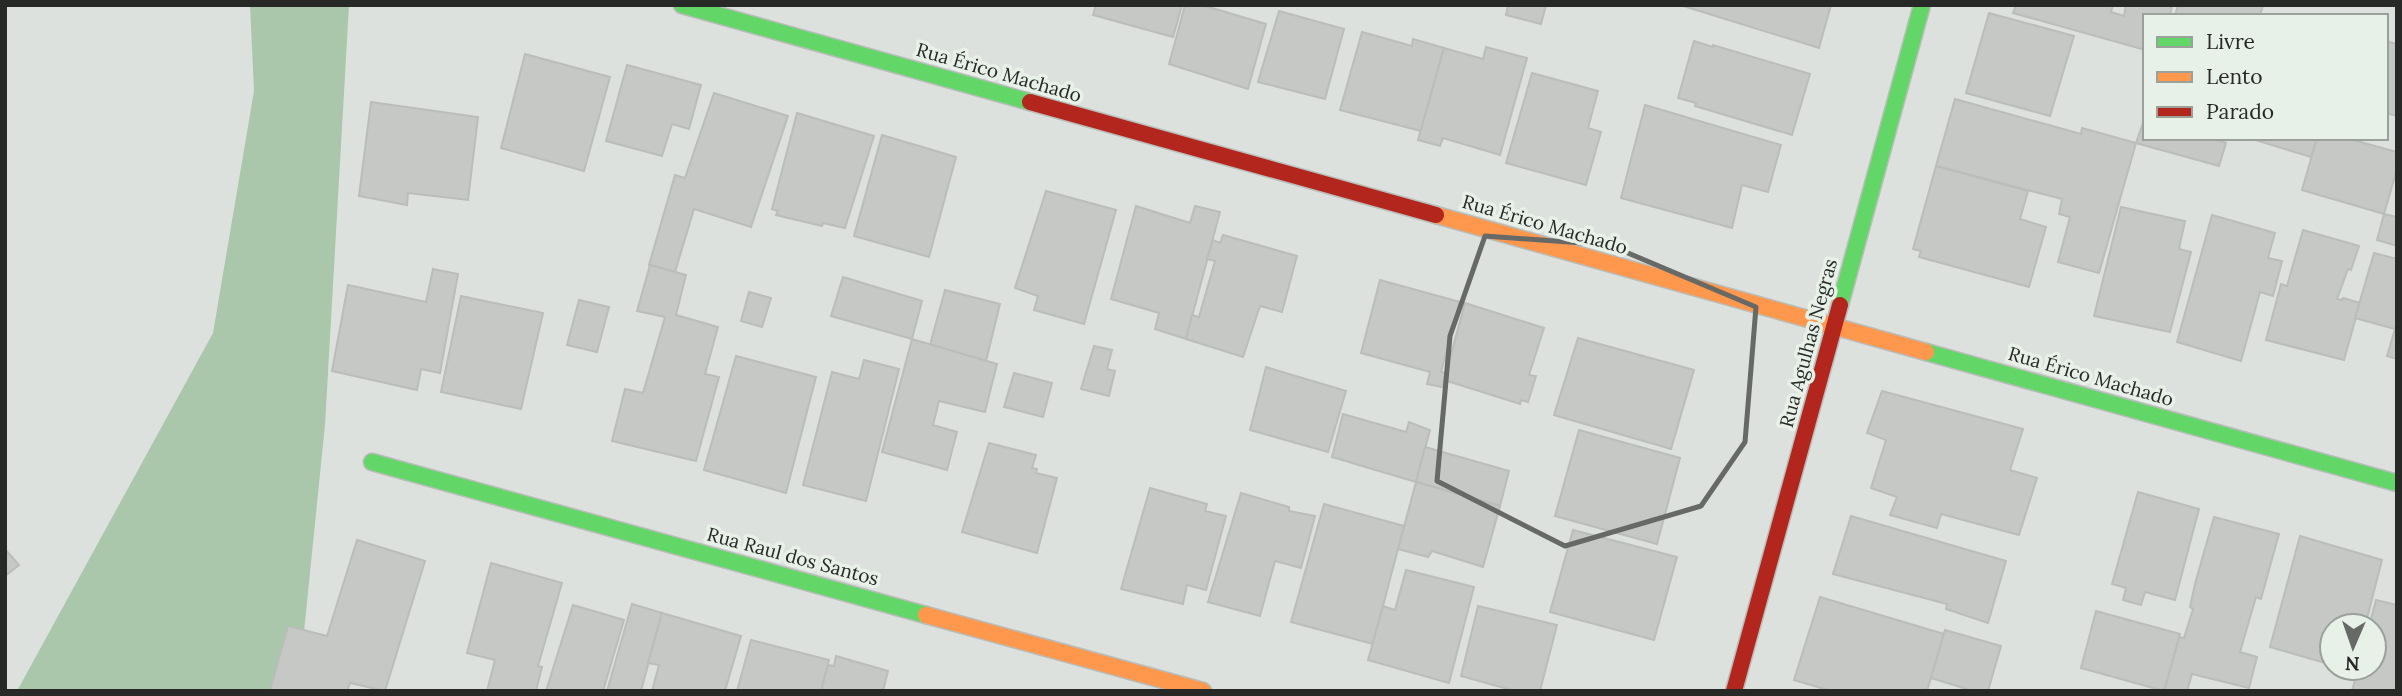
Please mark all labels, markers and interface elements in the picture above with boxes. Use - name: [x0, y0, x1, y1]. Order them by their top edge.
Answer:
- legend: [2143, 14, 2388, 140]
- text: Livre: [2206, 28, 2255, 55]
- street label: Rua Érico Machado: [914, 37, 1084, 107]
- text: Lento: [2206, 63, 2263, 90]
- text: Parado: [2206, 98, 2274, 125]
- street label: Rua Érico Machado: [1460, 189, 1630, 259]
- street label: Rua Agulhas Negras: [1774, 256, 1842, 430]
- street label: Rua Érico Machado: [2006, 341, 2176, 411]
- street label: Rua Raul dos Santos: [705, 522, 882, 591]
- north arrow: [2318, 612, 2388, 682]
- text: N: [2344, 652, 2360, 676]

